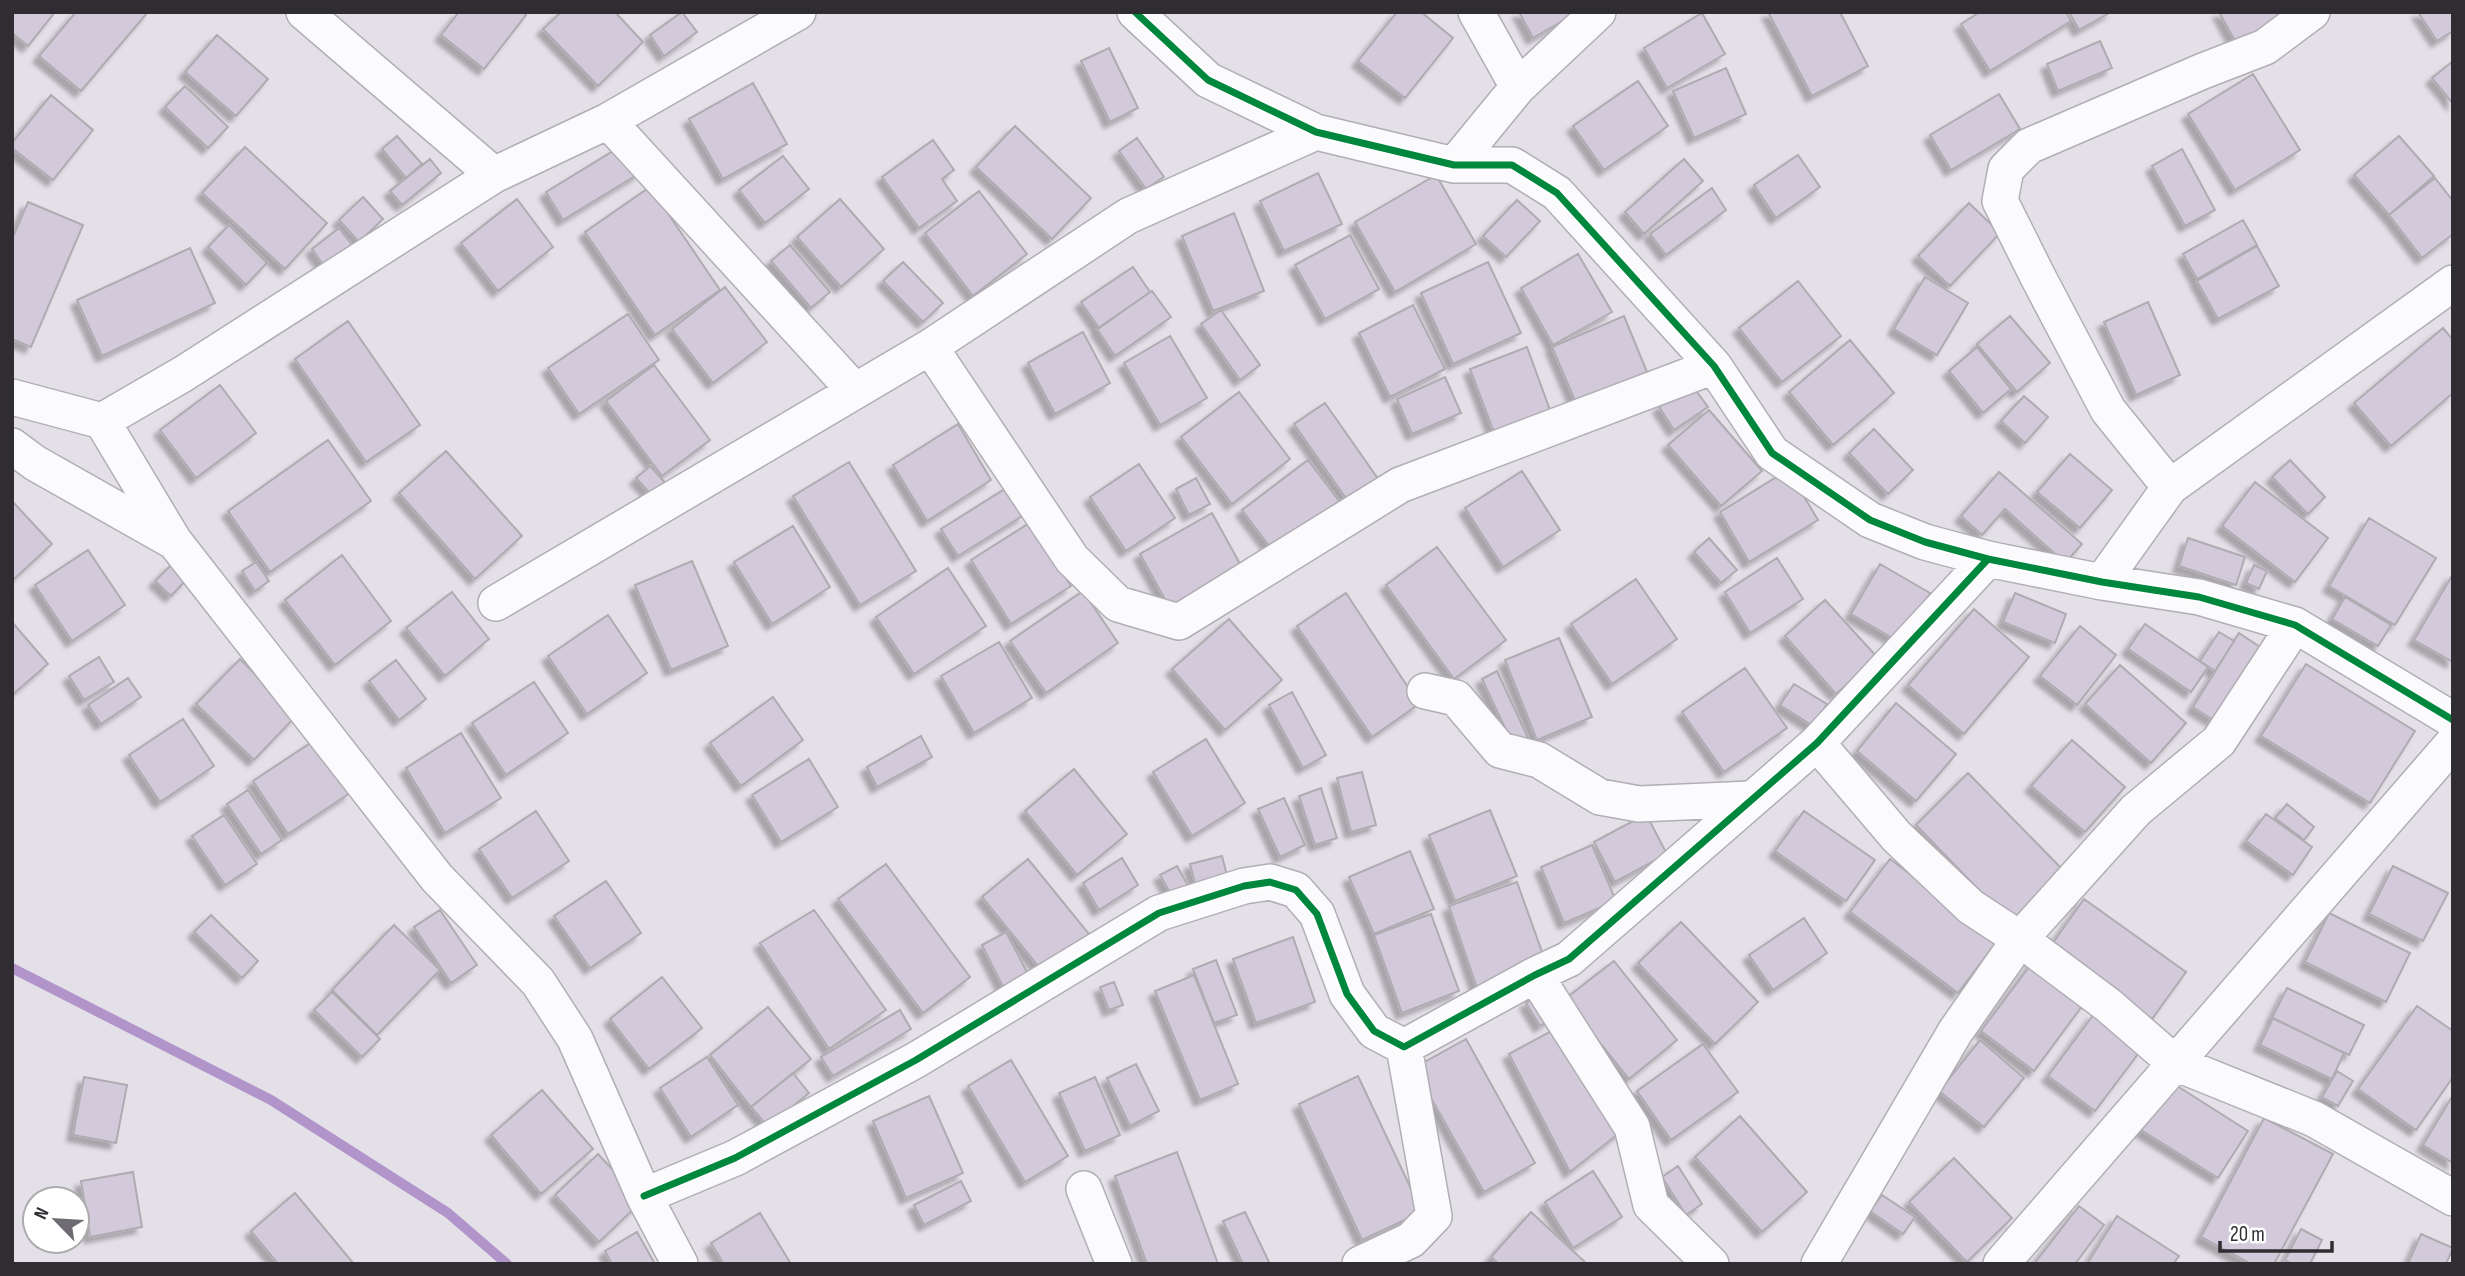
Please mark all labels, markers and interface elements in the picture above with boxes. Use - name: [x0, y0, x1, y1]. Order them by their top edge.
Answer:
- north arrow: [21, 1185, 91, 1255]
- text: N: [29, 1204, 55, 1223]
- scale bar: [2220, 1210, 2332, 1254]
- text: 20 m: [2230, 1222, 2265, 1247]

